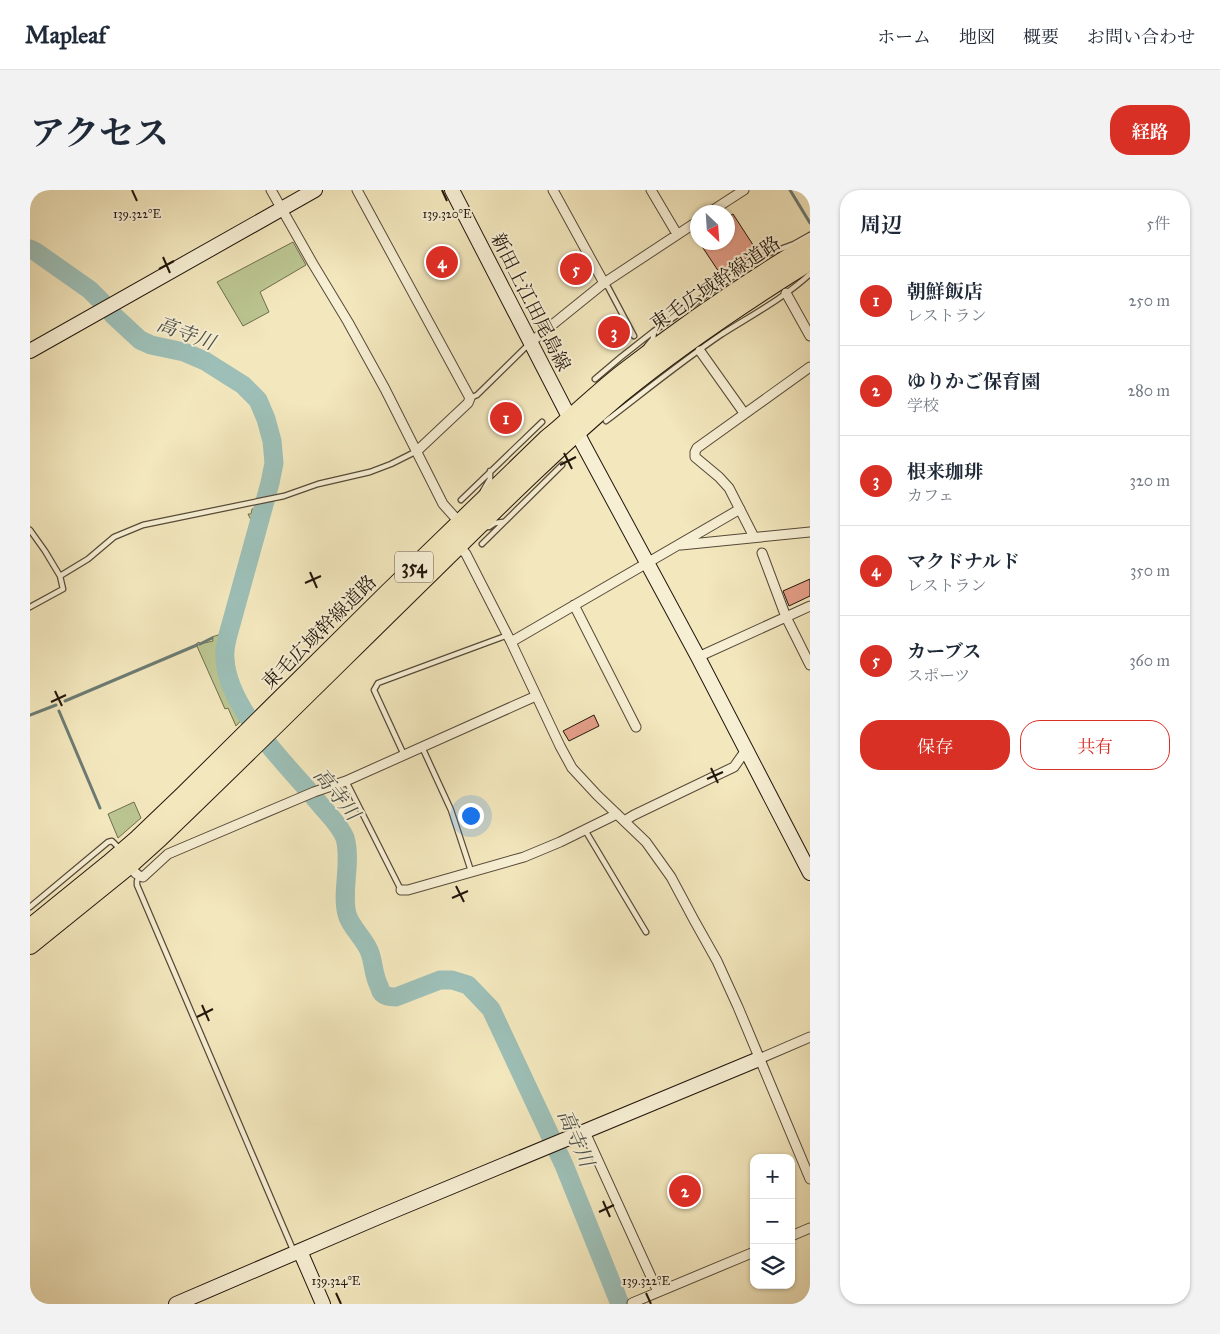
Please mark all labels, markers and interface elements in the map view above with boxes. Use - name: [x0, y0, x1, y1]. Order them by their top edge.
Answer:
- text: Mapleaf: [25, 20, 106, 50]
- text: ホーム: [877, 26, 931, 48]
- text: 地図: [959, 26, 995, 48]
- text: 概要: [1023, 26, 1059, 48]
- text: お問い合わせ: [1087, 26, 1195, 48]
- button: 経路: [1110, 105, 1190, 155]
- text: アクセス: [30, 112, 169, 155]
- north arrow: [690, 205, 735, 250]
- text: 139.322°E: [113, 207, 161, 221]
- text: 139.320°E: [422, 207, 472, 221]
- text: 周辺: [860, 212, 902, 238]
- text: 5件: [1147, 214, 1170, 233]
- street label: 新田上江田尾島線: [486, 229, 576, 375]
- street label: 東毛広域幹線道路: [646, 231, 784, 335]
- pin: 4: [426, 243, 458, 281]
- pin: 5: [560, 250, 592, 288]
- text: 朝鮮飯店: [907, 280, 983, 303]
- text: 1: [873, 291, 879, 310]
- text: 250 m: [1129, 291, 1170, 310]
- text: レストラン: [907, 306, 987, 325]
- water label: 高寺川: [154, 311, 220, 355]
- pin: 3: [598, 313, 630, 351]
- text: ゆりかご保育園: [907, 370, 1040, 393]
- text: 2: [872, 381, 880, 400]
- text: 280 m: [1127, 381, 1170, 400]
- text: 学校: [907, 396, 939, 415]
- pin: 1: [490, 399, 522, 437]
- text: 根来珈琲: [907, 460, 983, 483]
- text: 3: [873, 471, 879, 490]
- text: 320 m: [1130, 471, 1170, 490]
- text: カフェ: [907, 486, 954, 505]
- text: マクドナルド: [907, 550, 1020, 573]
- road number: 354: [395, 552, 433, 582]
- text: 4: [872, 561, 880, 580]
- text: 350 m: [1130, 561, 1170, 580]
- street label: 東毛広域幹線道路: [257, 570, 381, 694]
- text: レストラン: [907, 576, 987, 595]
- text: カーブス: [907, 640, 981, 663]
- text: 5: [872, 651, 880, 670]
- text: 360 m: [1129, 651, 1170, 670]
- text: スポーツ: [907, 666, 970, 685]
- button: 保存: [860, 720, 1010, 770]
- button: 共有: [1020, 720, 1170, 770]
- water label: 高寺川: [309, 763, 366, 826]
- your location: [458, 803, 484, 829]
- water label: 高寺川: [553, 1106, 600, 1172]
- map controls: [750, 1154, 795, 1289]
- button: +: [750, 1154, 795, 1199]
- pin: 2: [669, 1172, 701, 1210]
- button: −: [750, 1199, 795, 1244]
- button: layers: [750, 1244, 795, 1289]
- text: 139.324°E: [312, 1274, 361, 1288]
- text: 139.322°E: [622, 1274, 670, 1288]

